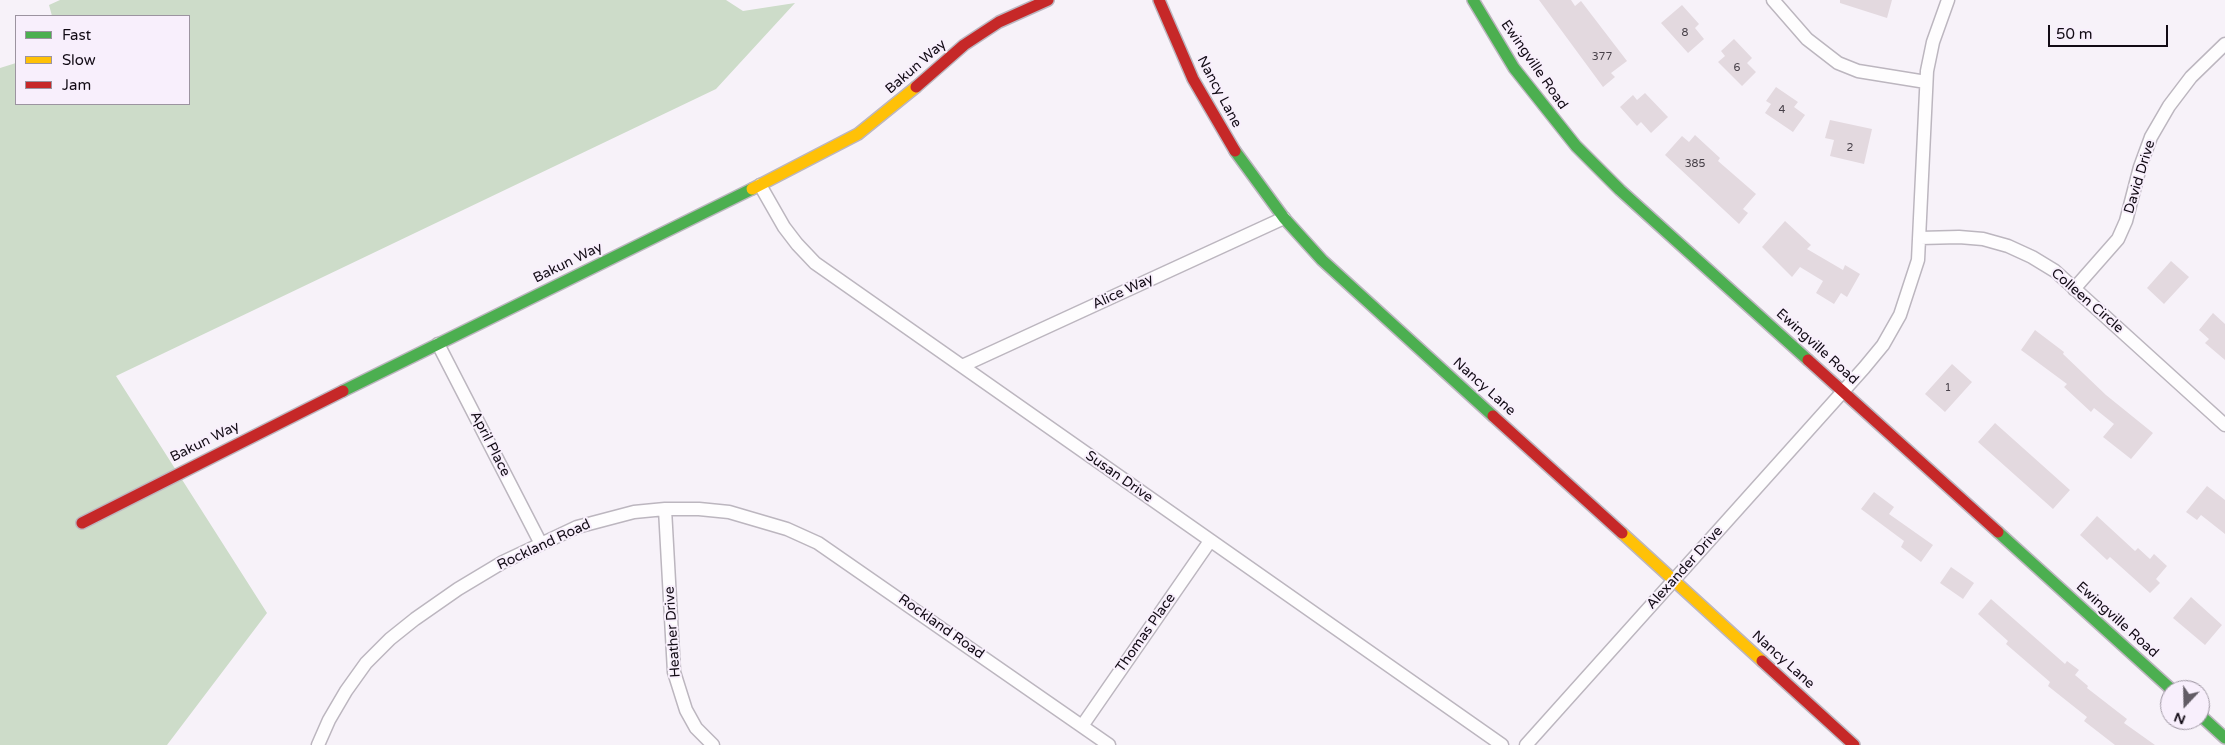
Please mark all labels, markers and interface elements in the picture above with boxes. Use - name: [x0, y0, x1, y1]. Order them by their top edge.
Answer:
- legend: [15, 15, 190, 105]
- scale bar: [2050, 15, 2170, 47]
- street label: Ewingville Road: [1497, 17, 1571, 113]
- text: 50 m: [2056, 25, 2093, 43]
- text: Fast: [62, 26, 91, 44]
- house number: 8: [1682, 26, 1688, 40]
- street label: Bakun Way: [882, 36, 950, 98]
- house number: 377: [1592, 50, 1612, 64]
- text: Slow: [62, 51, 96, 69]
- street label: Nancy Lane: [1193, 53, 1245, 131]
- house number: 6: [1734, 61, 1740, 75]
- text: Jam: [62, 76, 91, 94]
- house number: 4: [1779, 103, 1785, 117]
- street label: David Drive: [2121, 138, 2159, 216]
- house number: 2: [1847, 141, 1853, 155]
- house number: 385: [1685, 157, 1705, 171]
- street label: Bakun Way: [531, 239, 605, 287]
- street label: Colleen Circle: [2047, 265, 2127, 337]
- street label: Alice Way: [1090, 271, 1156, 313]
- street label: Ewingville Road: [1772, 306, 1862, 388]
- street label: Nancy Lane: [1449, 354, 1519, 420]
- house number: 1: [1945, 381, 1951, 395]
- street label: April Place: [466, 408, 514, 480]
- street label: Bakun Way: [168, 418, 242, 466]
- street label: Susan Drive: [1082, 448, 1156, 506]
- street label: Rockland Road: [495, 516, 593, 574]
- street label: Alexander Drive: [1643, 523, 1727, 613]
- street label: Ewingville Road: [2072, 579, 2162, 661]
- street label: Heather Drive: [661, 586, 685, 678]
- street label: Thomas Place: [1113, 590, 1179, 676]
- street label: Rockland Road: [895, 591, 987, 663]
- street label: Nancy Lane: [1748, 627, 1818, 693]
- north arrow: [2160, 680, 2210, 730]
- text: N: [2172, 709, 2188, 728]

